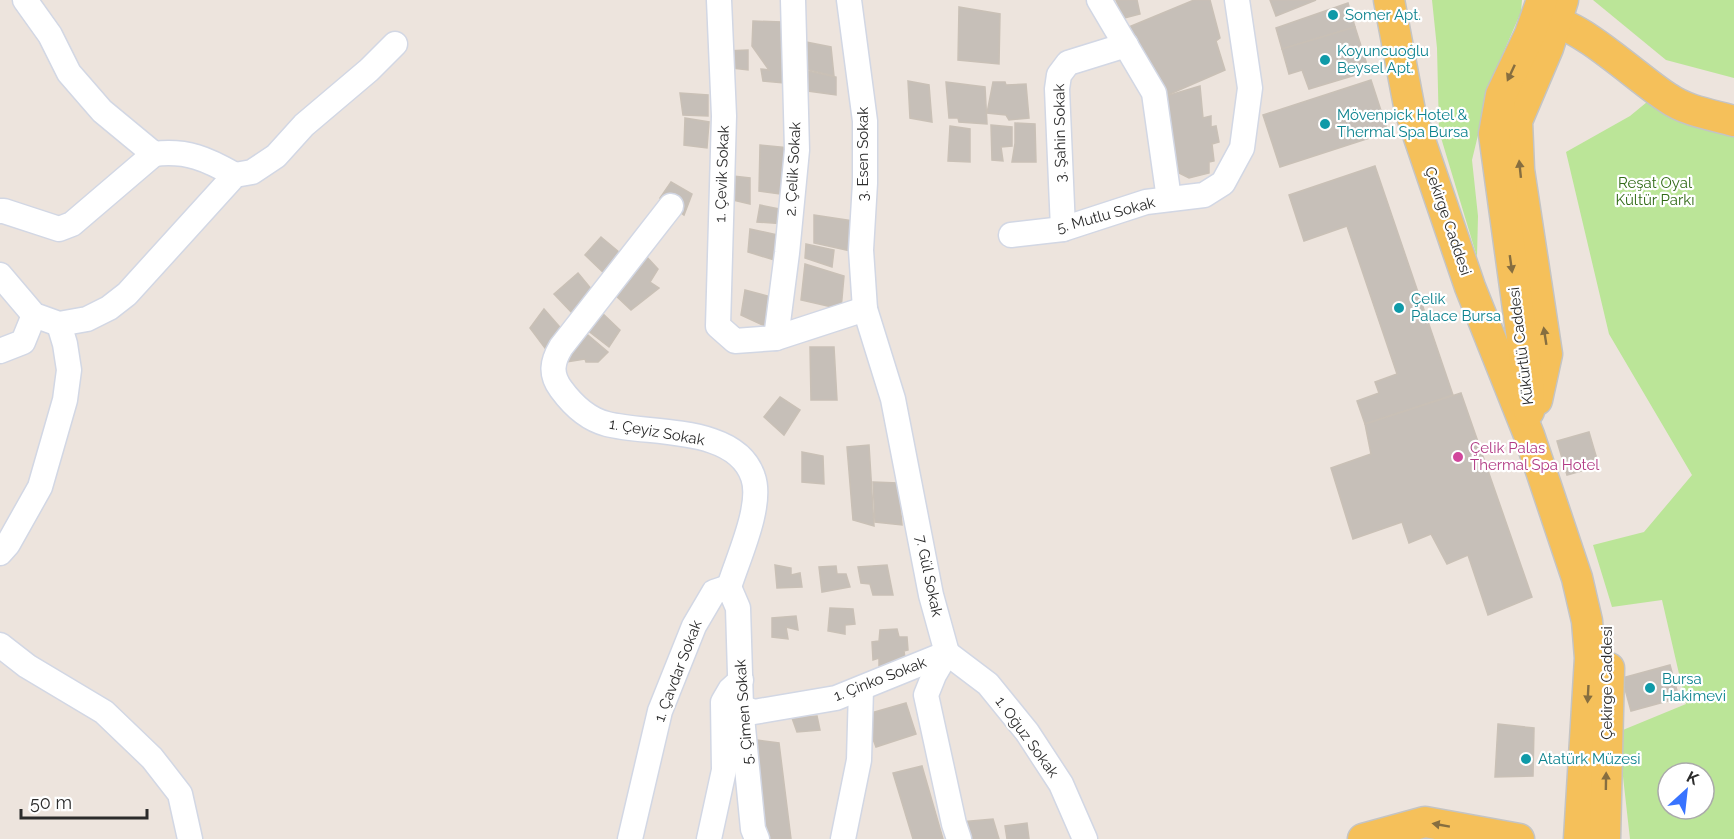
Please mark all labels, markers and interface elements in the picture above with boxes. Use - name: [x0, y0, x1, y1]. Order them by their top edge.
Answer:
- place label: Somer Apt.: [1345, 6, 1421, 24]
- marker: Somer Apt.: [1326, 8, 1340, 22]
- place label: Koyuncuoğlu Beysel Apt.: [1337, 42, 1429, 77]
- marker: Koyuncuoğlu Beysel Apt.: [1318, 53, 1332, 67]
- one-way arrow: [1507, 65, 1516, 82]
- street label: 3. Şahin Sokak: [1050, 84, 1070, 182]
- place label: Mövenpick Hotel & Thermal Spa Bursa: [1337, 106, 1468, 141]
- street label: 3. Esen Sokak: [854, 107, 872, 201]
- marker: Mövenpick Hotel & Thermal Spa Bursa: [1318, 117, 1332, 131]
- street label: 2. Çelik Sokak: [782, 121, 804, 217]
- street label: 1. Çevik Sokak: [711, 125, 733, 223]
- one-way arrow: [1515, 159, 1525, 178]
- street label: Çekirge Caddesi: [1421, 164, 1475, 278]
- park label: Reşat Oyal Kültür Parkı: [1616, 174, 1694, 209]
- street label: 5. Mutlu Sokak: [1055, 193, 1157, 237]
- one-way arrow: [1507, 255, 1516, 274]
- street label: Kükürtlü Caddesi: [1505, 286, 1537, 406]
- place label: Çelik Palace Bursa: [1411, 290, 1501, 325]
- marker: Çelik Palace Bursa: [1392, 301, 1406, 315]
- one-way arrow: [1540, 327, 1549, 346]
- street label: 1. Çeyiz Sokak: [608, 415, 706, 449]
- place label: Çelik Palas Thermal Spa Hotel: [1470, 439, 1600, 474]
- marker: Çelik Palas Thermal Spa Hotel: [1451, 450, 1465, 464]
- street label: 7. Gül Sokak: [912, 534, 946, 618]
- street label: 1. Çavdar Sokak: [650, 618, 706, 724]
- street label: Çekirge Caddesi: [1598, 626, 1616, 740]
- street label: 1. Çinko Sokak: [831, 653, 929, 705]
- street label: 5. Çimen Sokak: [731, 659, 757, 765]
- place label: Bursa Hakimevi: [1662, 670, 1726, 705]
- marker: Bursa Hakimevi: [1643, 681, 1657, 695]
- one-way arrow: [1583, 685, 1592, 704]
- street label: 1. Oğuz Sokak: [992, 693, 1062, 781]
- place label: Atatürk Müzesi: [1538, 750, 1641, 768]
- marker: Atatürk Müzesi: [1519, 752, 1533, 766]
- north arrow: [1656, 761, 1716, 821]
- text: K: [1683, 767, 1702, 789]
- one-way arrow: [1601, 771, 1611, 790]
- scale bar: [21, 782, 147, 820]
- text: 50 m: [30, 792, 72, 813]
- one-way arrow: [1431, 820, 1450, 829]

